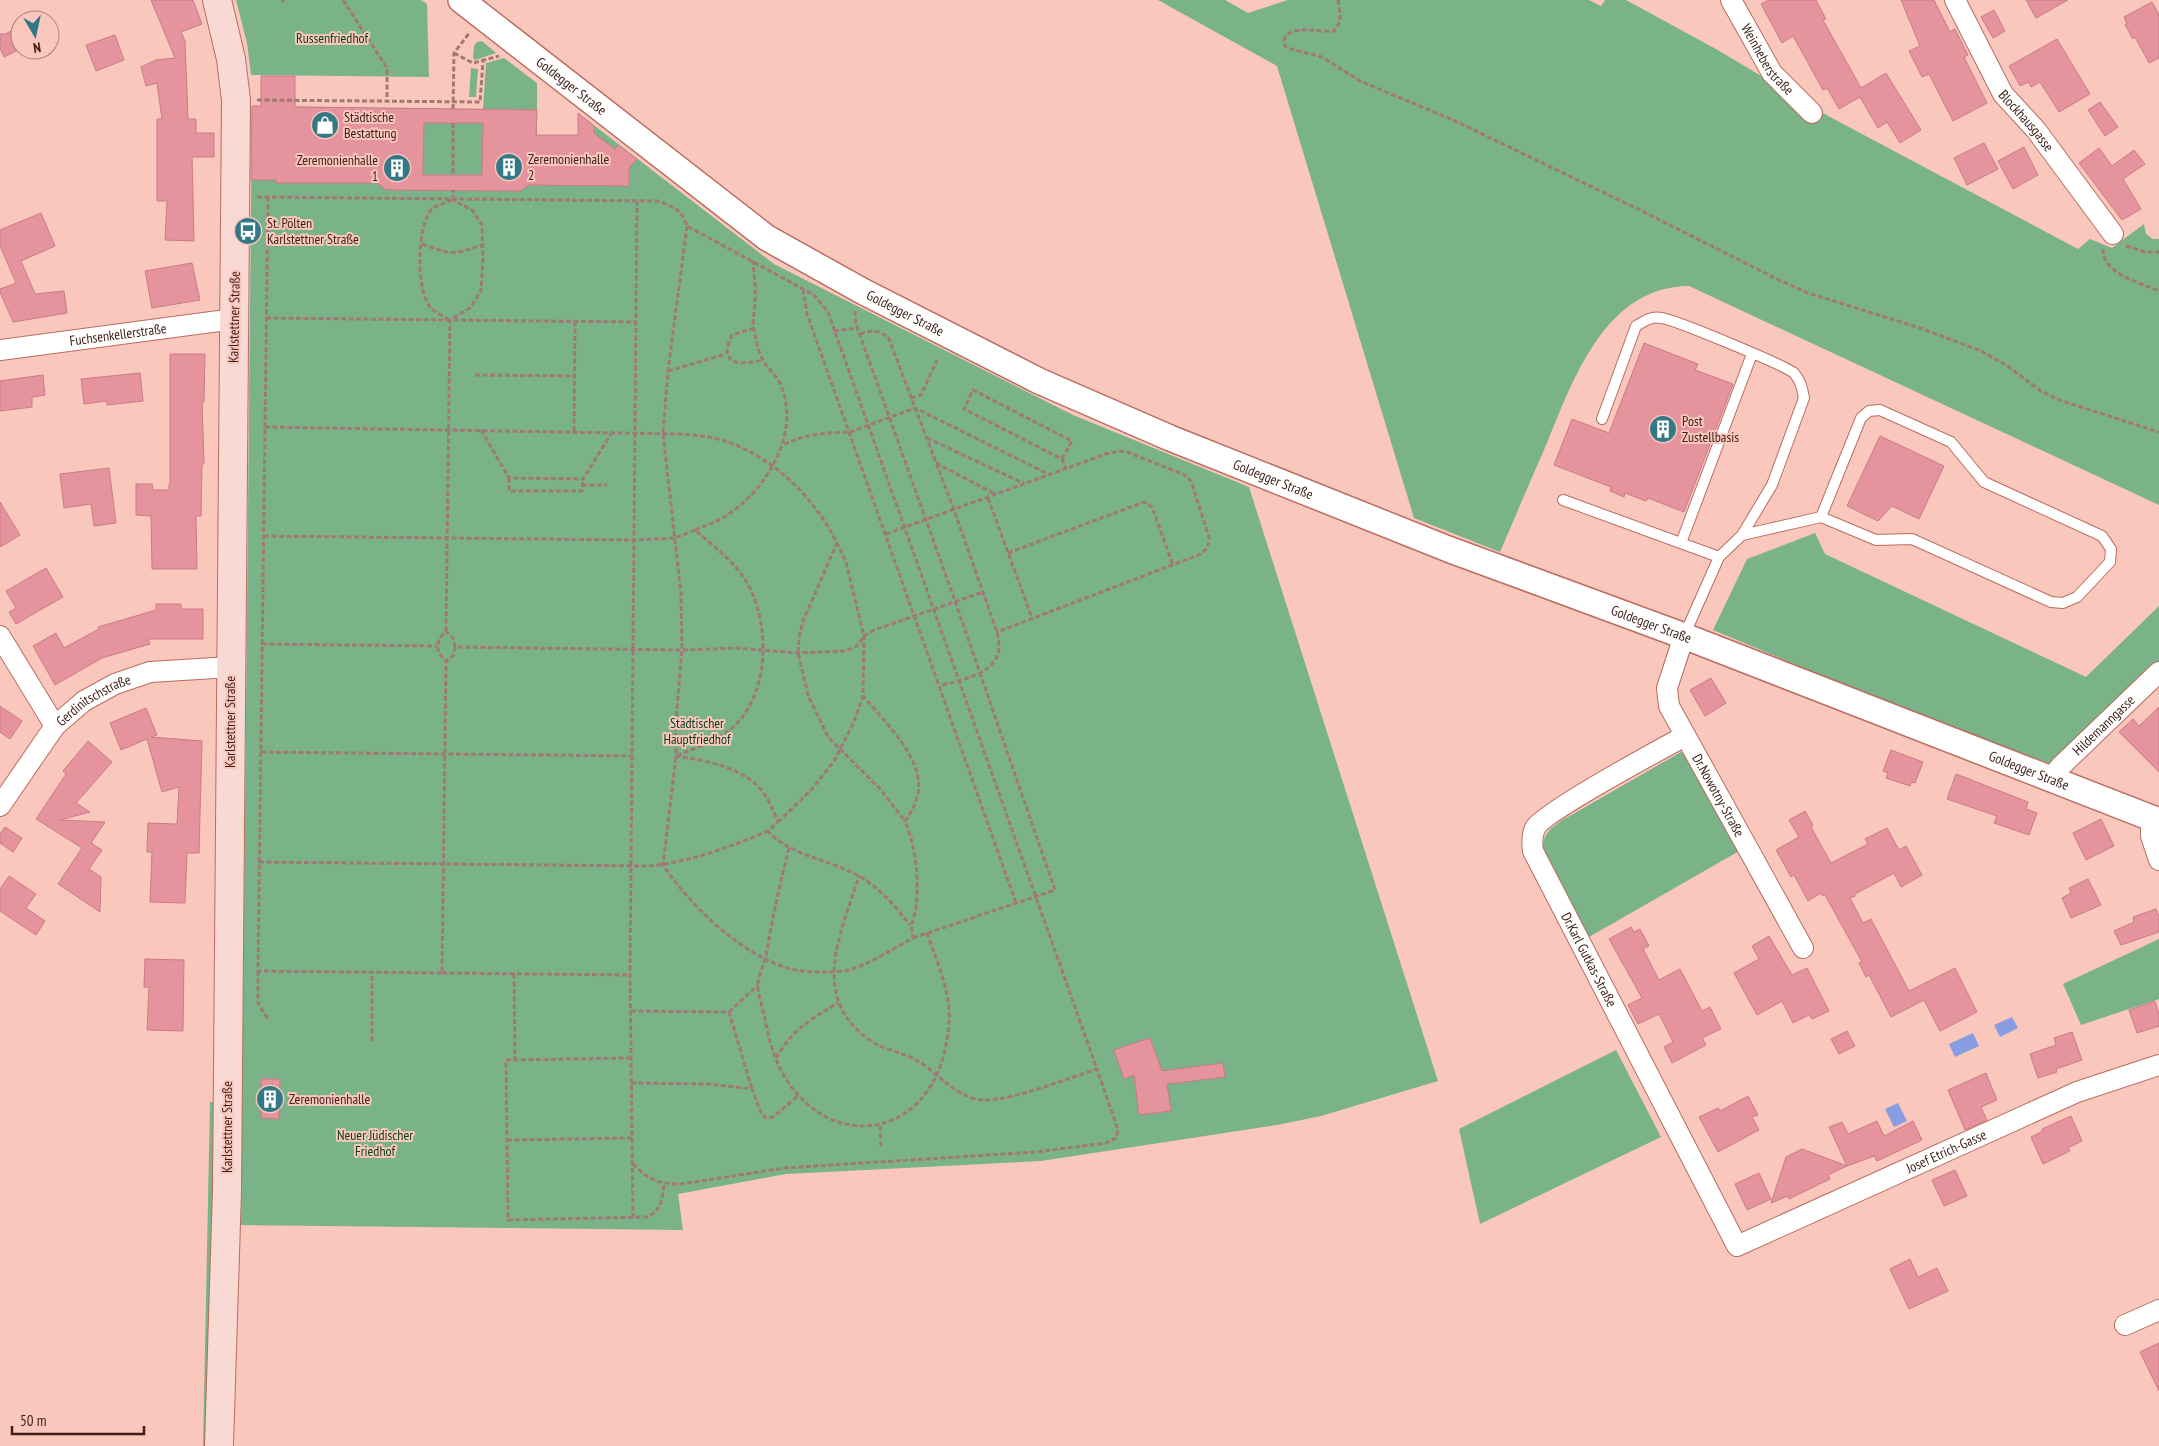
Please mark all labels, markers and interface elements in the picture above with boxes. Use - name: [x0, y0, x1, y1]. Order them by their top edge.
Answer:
- north arrow: [10, 10, 60, 60]
- street label: Weinheberstraße: [1737, 21, 1798, 99]
- park label: Russenfriedhof: [296, 29, 368, 47]
- text: N: [32, 38, 42, 57]
- street label: Goldegger Straße: [533, 53, 611, 119]
- street label: Blockhausgasse: [1995, 86, 2058, 155]
- place label: Städtische Bestattung: [344, 108, 397, 142]
- shop icon: Städtische Bestattung: [310, 110, 340, 140]
- place label: Zeremonienhalle 2: [528, 150, 610, 184]
- place label: Zeremonienhalle 1: [297, 151, 378, 185]
- building icon: Zeremonienhalle 2: [494, 152, 524, 182]
- building icon: Zeremonienhalle 1: [382, 153, 412, 183]
- place label: St. Pölten Karlstettner Straße: [267, 214, 359, 248]
- bus stop icon: St. Pölten Karlstettner Straße: [233, 216, 263, 246]
- street label: Karlstettner Straße: [224, 271, 244, 363]
- street label: Goldegger Straße: [863, 286, 947, 340]
- street label: Fuchsenkellerstraße: [68, 319, 168, 350]
- place label: Post Zustellbasis: [1682, 412, 1739, 446]
- building icon: Post Zustellbasis: [1648, 414, 1678, 444]
- street label: Goldegger Straße: [1231, 455, 1316, 503]
- street label: Goldegger Straße: [1609, 601, 1695, 647]
- street label: Gerdinitschstraße: [52, 670, 133, 730]
- street label: Karlstettner Straße: [221, 676, 239, 768]
- street label: Hildemanngasse: [2069, 691, 2139, 759]
- park label: Städtischer Hauptfriedhof: [663, 714, 731, 748]
- street label: Goldegger Straße: [1986, 747, 2072, 794]
- street label: Dr.Nowotny-Straße: [1688, 751, 1749, 840]
- street label: Dr.Karl Gutkas-Straße: [1557, 909, 1621, 1010]
- street label: Karlstettner Straße: [218, 1081, 236, 1173]
- building icon: Zeremonienhalle: [255, 1084, 285, 1114]
- place label: Zeremonienhalle: [289, 1090, 371, 1108]
- street label: Josef Etrich-Gasse: [1902, 1125, 1989, 1178]
- park label: Neuer Jüdischer Friedhof: [337, 1126, 413, 1160]
- scale bar: [12, 1404, 145, 1436]
- text: 50 m: [20, 1411, 46, 1430]

